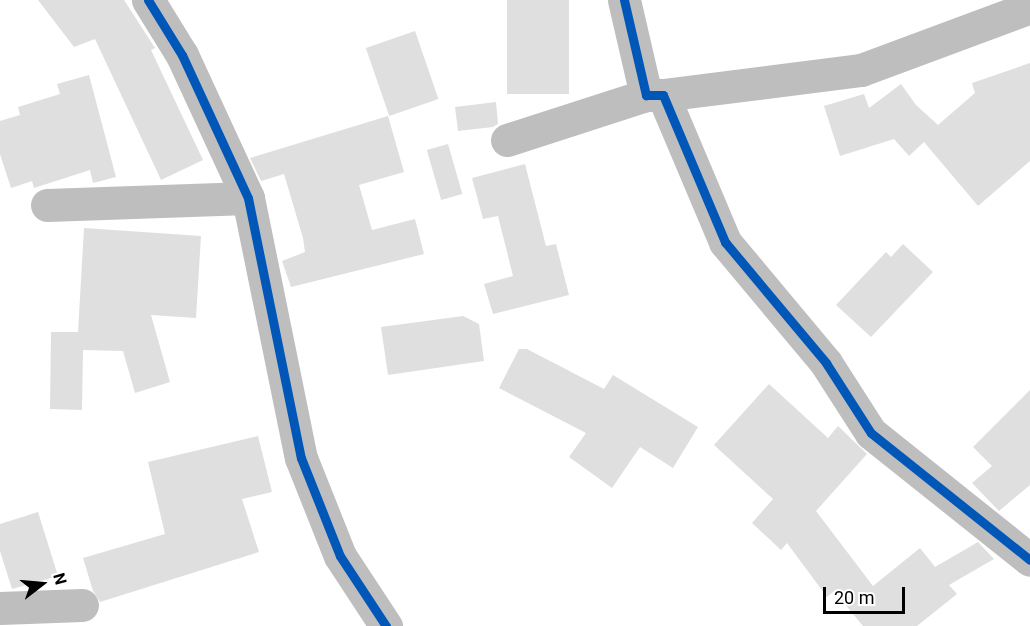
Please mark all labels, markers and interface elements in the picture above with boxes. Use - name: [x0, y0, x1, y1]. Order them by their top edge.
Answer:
- north arrow: [12, 554, 72, 614]
- text: N: [49, 571, 70, 587]
- scale bar: [826, 575, 908, 613]
- text: 20 m: [834, 587, 874, 608]

